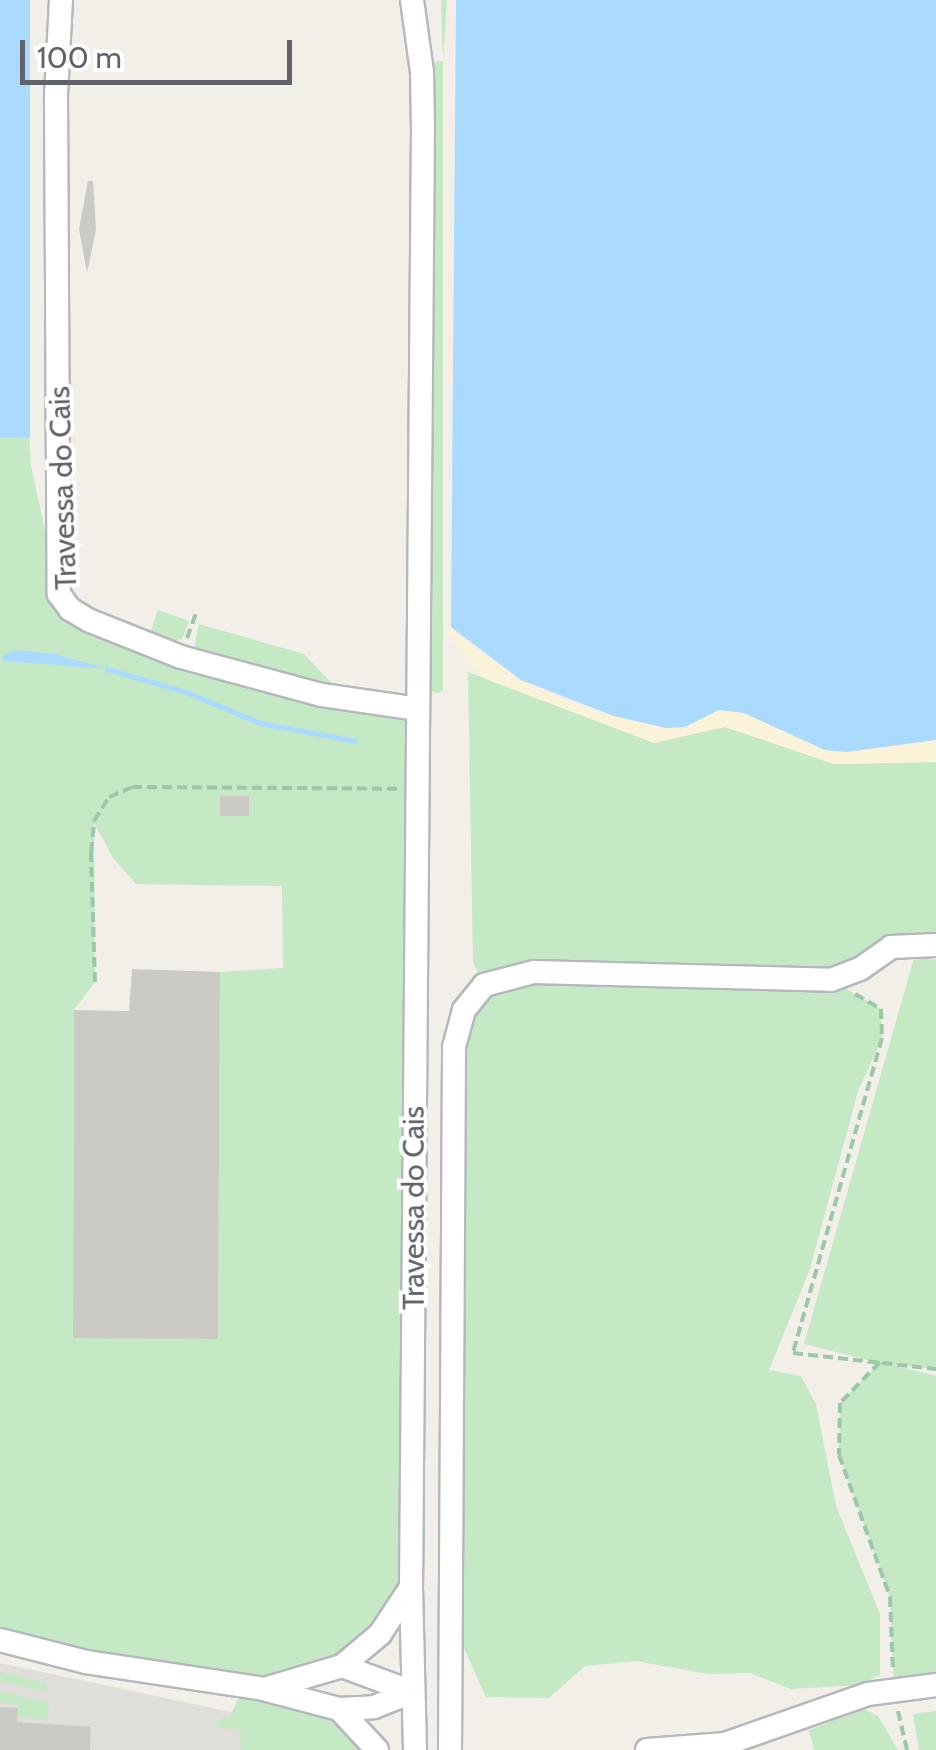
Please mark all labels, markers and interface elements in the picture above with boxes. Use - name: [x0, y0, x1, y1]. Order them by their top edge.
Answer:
- scale bar: [25, 20, 298, 82]
- text: 100 m: [37, 39, 122, 76]
- street label: Travessa do Cais: [41, 385, 85, 591]
- street label: Travessa do Cais: [396, 1106, 432, 1310]

